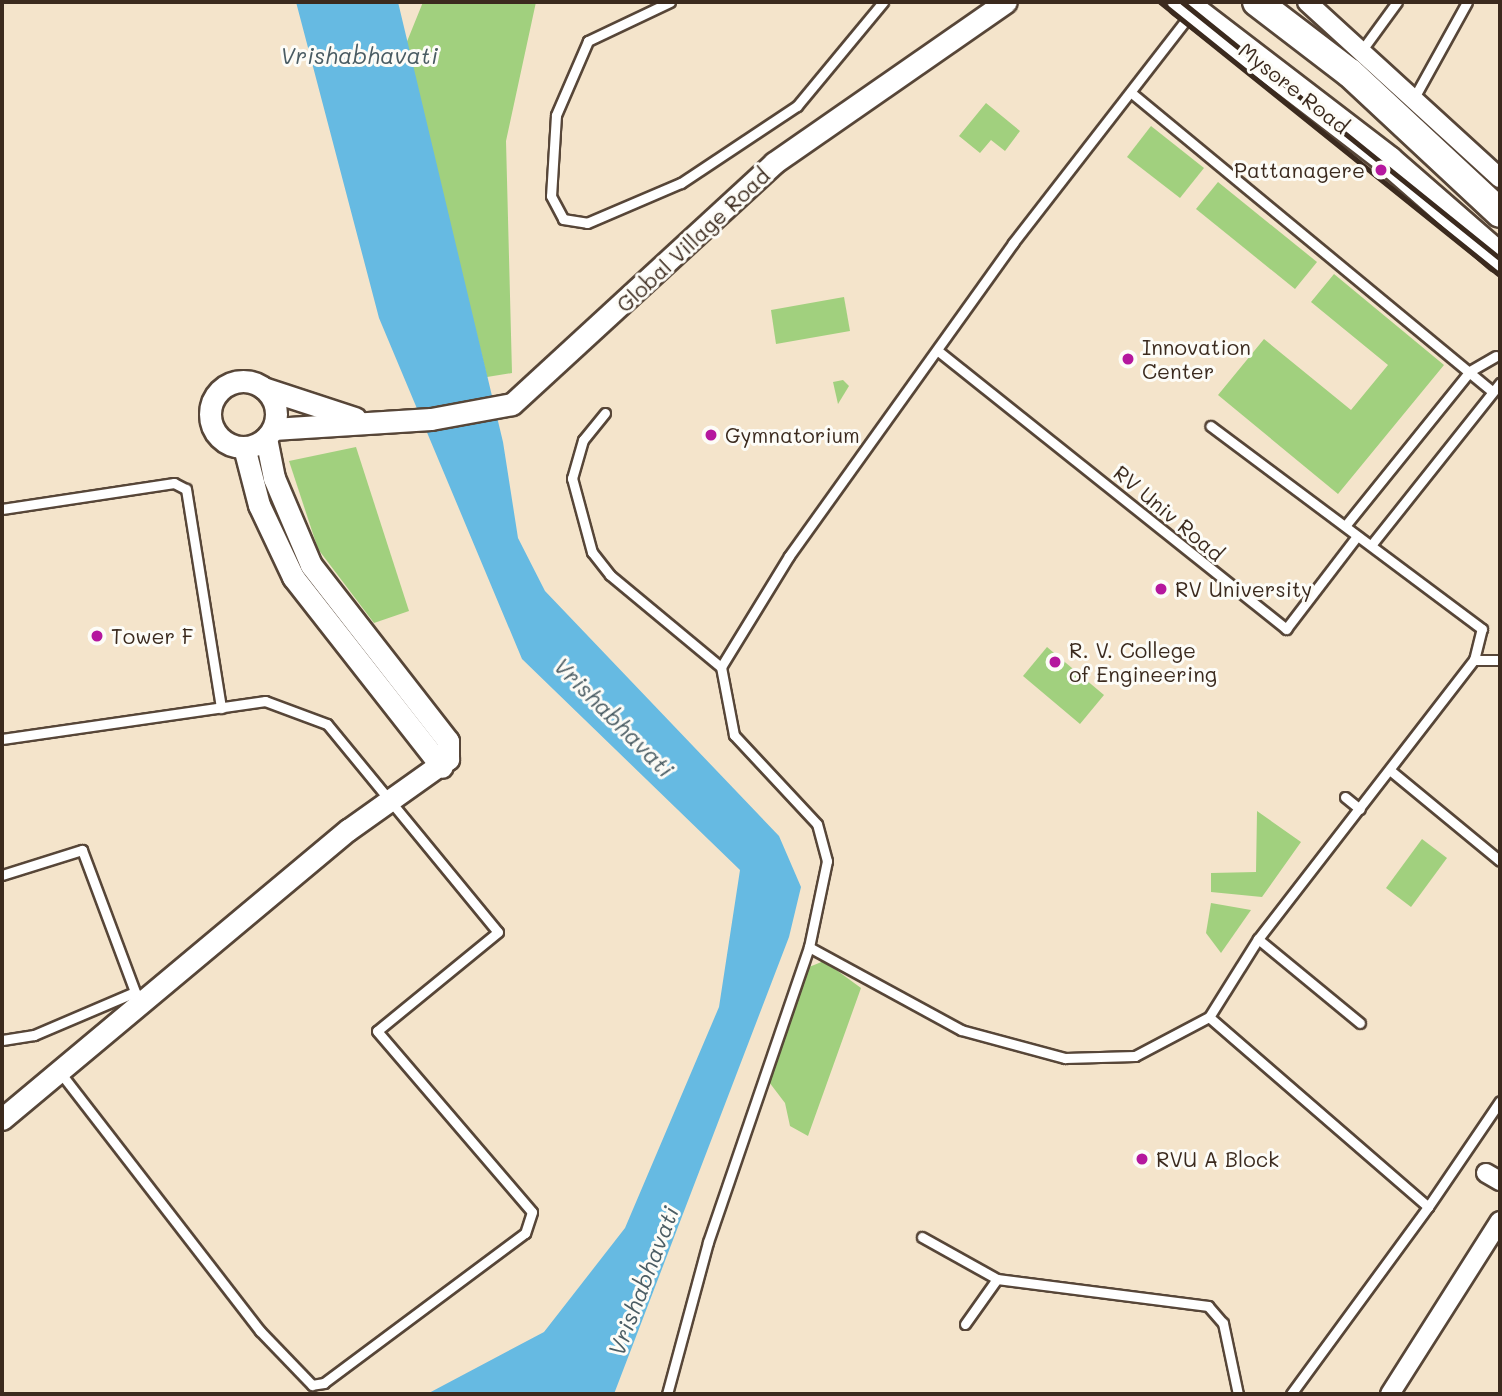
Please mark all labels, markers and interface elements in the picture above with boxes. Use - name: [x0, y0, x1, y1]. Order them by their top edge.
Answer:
- street label: Mysore Road: [1234, 37, 1354, 139]
- water label: Vrishabhavati: [280, 41, 438, 69]
- place label: Pattanagere: [1234, 157, 1365, 183]
- marker: Pattanagere: [1371, 160, 1391, 180]
- street label: Global Village Road: [611, 163, 775, 317]
- place label: Innovation Center: [1142, 334, 1251, 384]
- marker: Innovation Center: [1120, 351, 1136, 367]
- place label: Gymnatorium: [725, 422, 860, 448]
- marker: Gymnatorium: [703, 427, 719, 443]
- street label: RV Univ Road: [1109, 460, 1229, 566]
- place label: RV University: [1175, 576, 1312, 602]
- marker: RV University: [1153, 581, 1169, 597]
- place label: Tower F: [111, 623, 193, 649]
- marker: Tower F: [89, 628, 105, 644]
- place label: R. V. College of Engineering: [1069, 637, 1217, 687]
- water label: Vrishabhavati: [548, 651, 680, 783]
- marker: R. V. College of Engineering: [1047, 654, 1063, 670]
- place label: RVU A Block: [1156, 1146, 1279, 1172]
- marker: RVU A Block: [1134, 1151, 1150, 1167]
- water label: Vrishabhavati: [602, 1202, 684, 1360]

